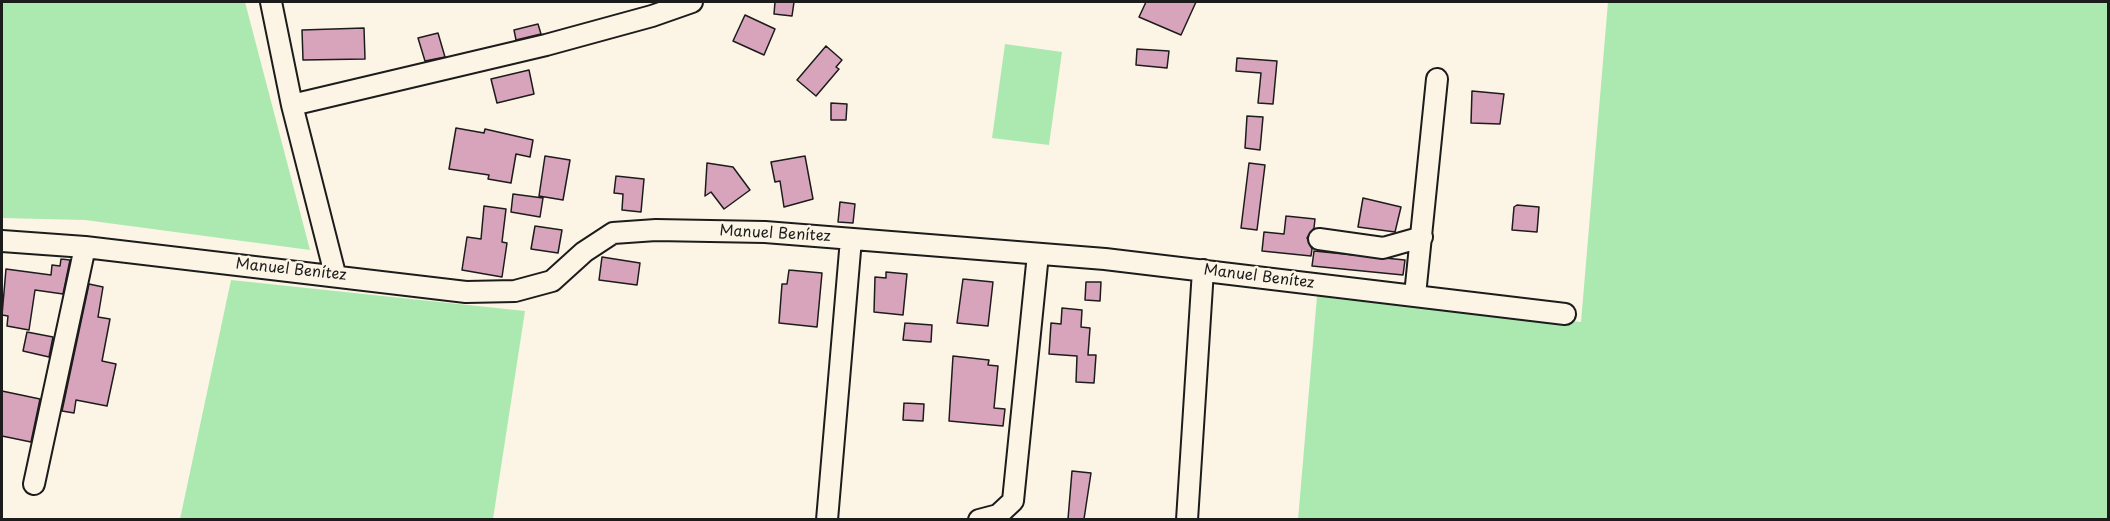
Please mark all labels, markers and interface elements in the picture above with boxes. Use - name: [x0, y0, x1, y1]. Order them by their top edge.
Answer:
- street label: Manuel Benítez: [719, 222, 831, 246]
- street label: Manuel Benítez: [235, 255, 347, 285]
- street label: Manuel Benítez: [1203, 261, 1315, 293]

